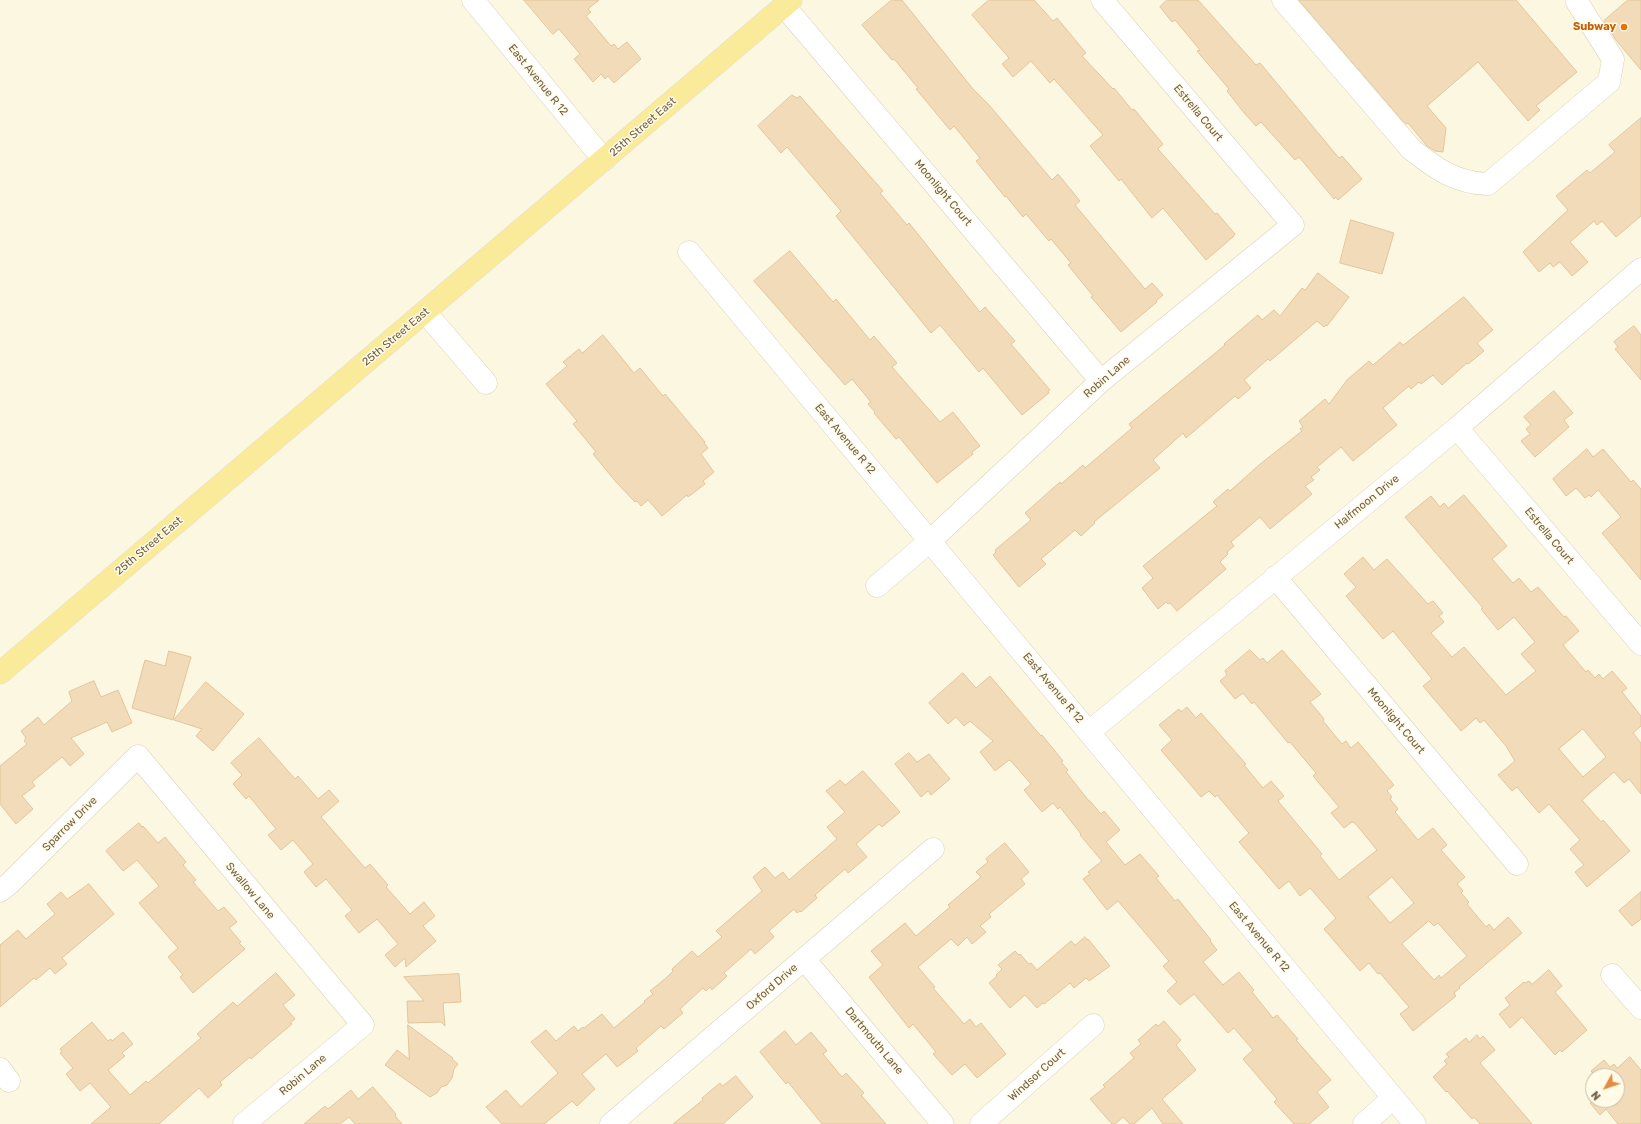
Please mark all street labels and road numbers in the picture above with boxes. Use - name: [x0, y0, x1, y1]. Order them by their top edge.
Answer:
- street label: East Avenue R 12: [505, 42, 571, 118]
- street label: Estrella Court: [1171, 82, 1225, 144]
- street label: 25th Street East: [607, 95, 679, 159]
- street label: Moonlight Court: [911, 157, 975, 229]
- street label: 25th Street East: [360, 305, 432, 369]
- street label: Robin Lane: [1081, 353, 1133, 401]
- street label: East Avenue R 12: [812, 401, 878, 477]
- street label: Halfmoon Drive: [1332, 472, 1402, 532]
- street label: Estrella Court: [1522, 505, 1576, 567]
- street label: 25th Street East: [113, 514, 185, 578]
- street label: East Avenue R 12: [1020, 650, 1086, 726]
- street label: Moonlight Court: [1364, 685, 1428, 757]
- street label: Sparrow Drive: [40, 794, 100, 854]
- street label: Swallow Lane: [223, 860, 277, 922]
- street label: East Avenue R 12: [1226, 899, 1292, 975]
- street label: Oxford Drive: [744, 961, 800, 1013]
- street label: Dartmouth Lane: [842, 1005, 906, 1077]
- street label: Windsor Court: [1006, 1046, 1068, 1104]
- street label: Robin Lane: [277, 1052, 329, 1098]

